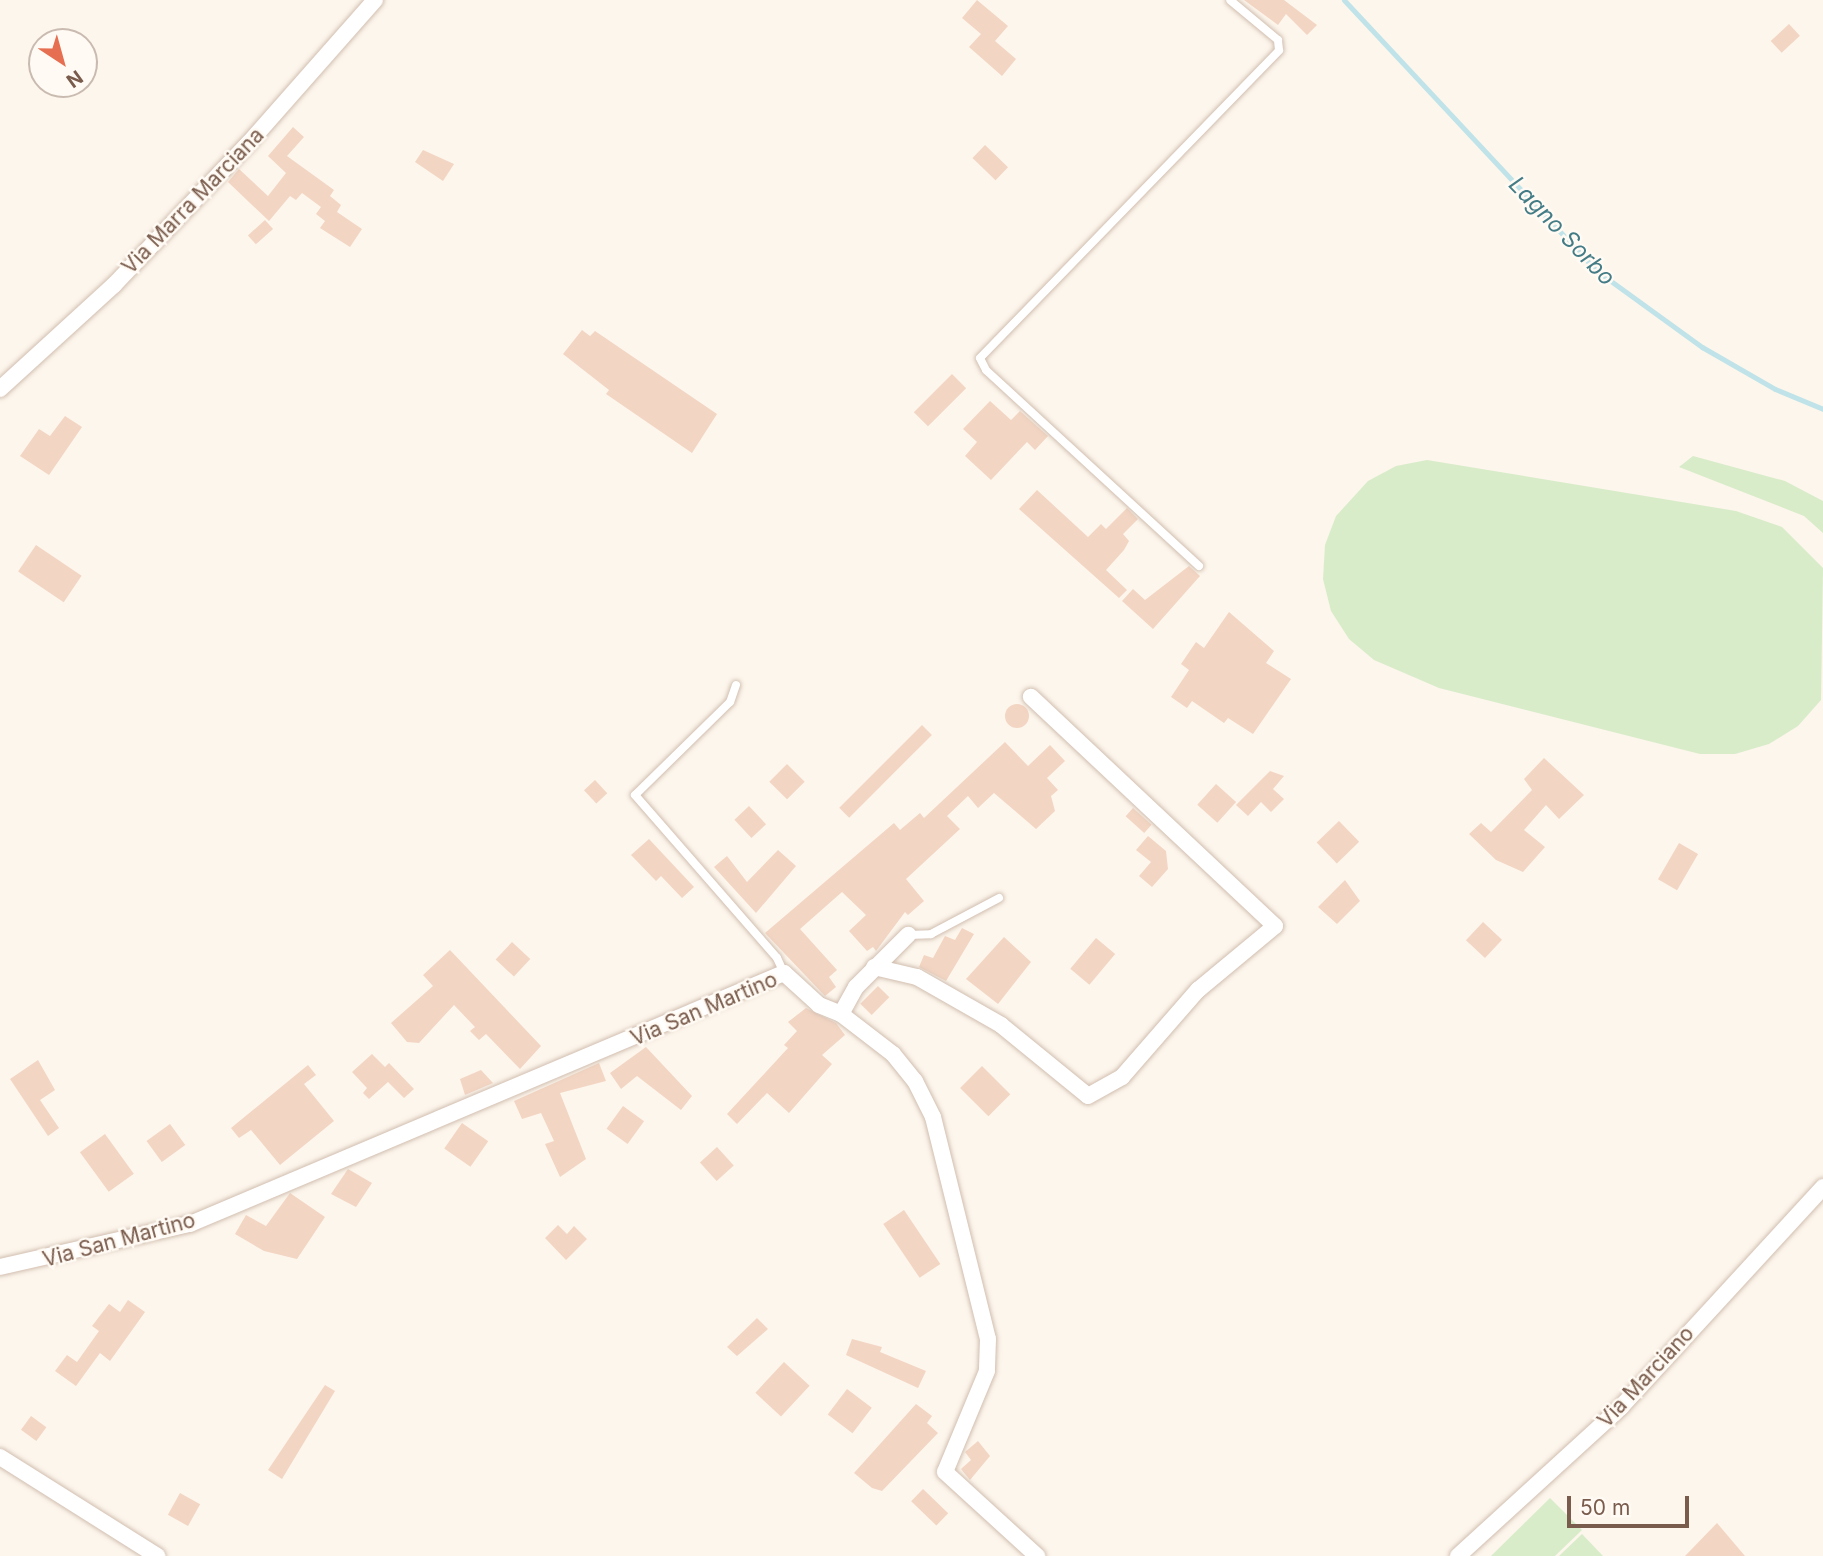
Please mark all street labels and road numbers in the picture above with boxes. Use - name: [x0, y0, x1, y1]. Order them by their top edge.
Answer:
- street label: Via Marra Marciana: [117, 123, 269, 279]
- street label: Via San Martino: [627, 967, 781, 1051]
- street label: Via San Martino: [40, 1208, 198, 1272]
- street label: Via Marciano: [1593, 1321, 1699, 1433]

